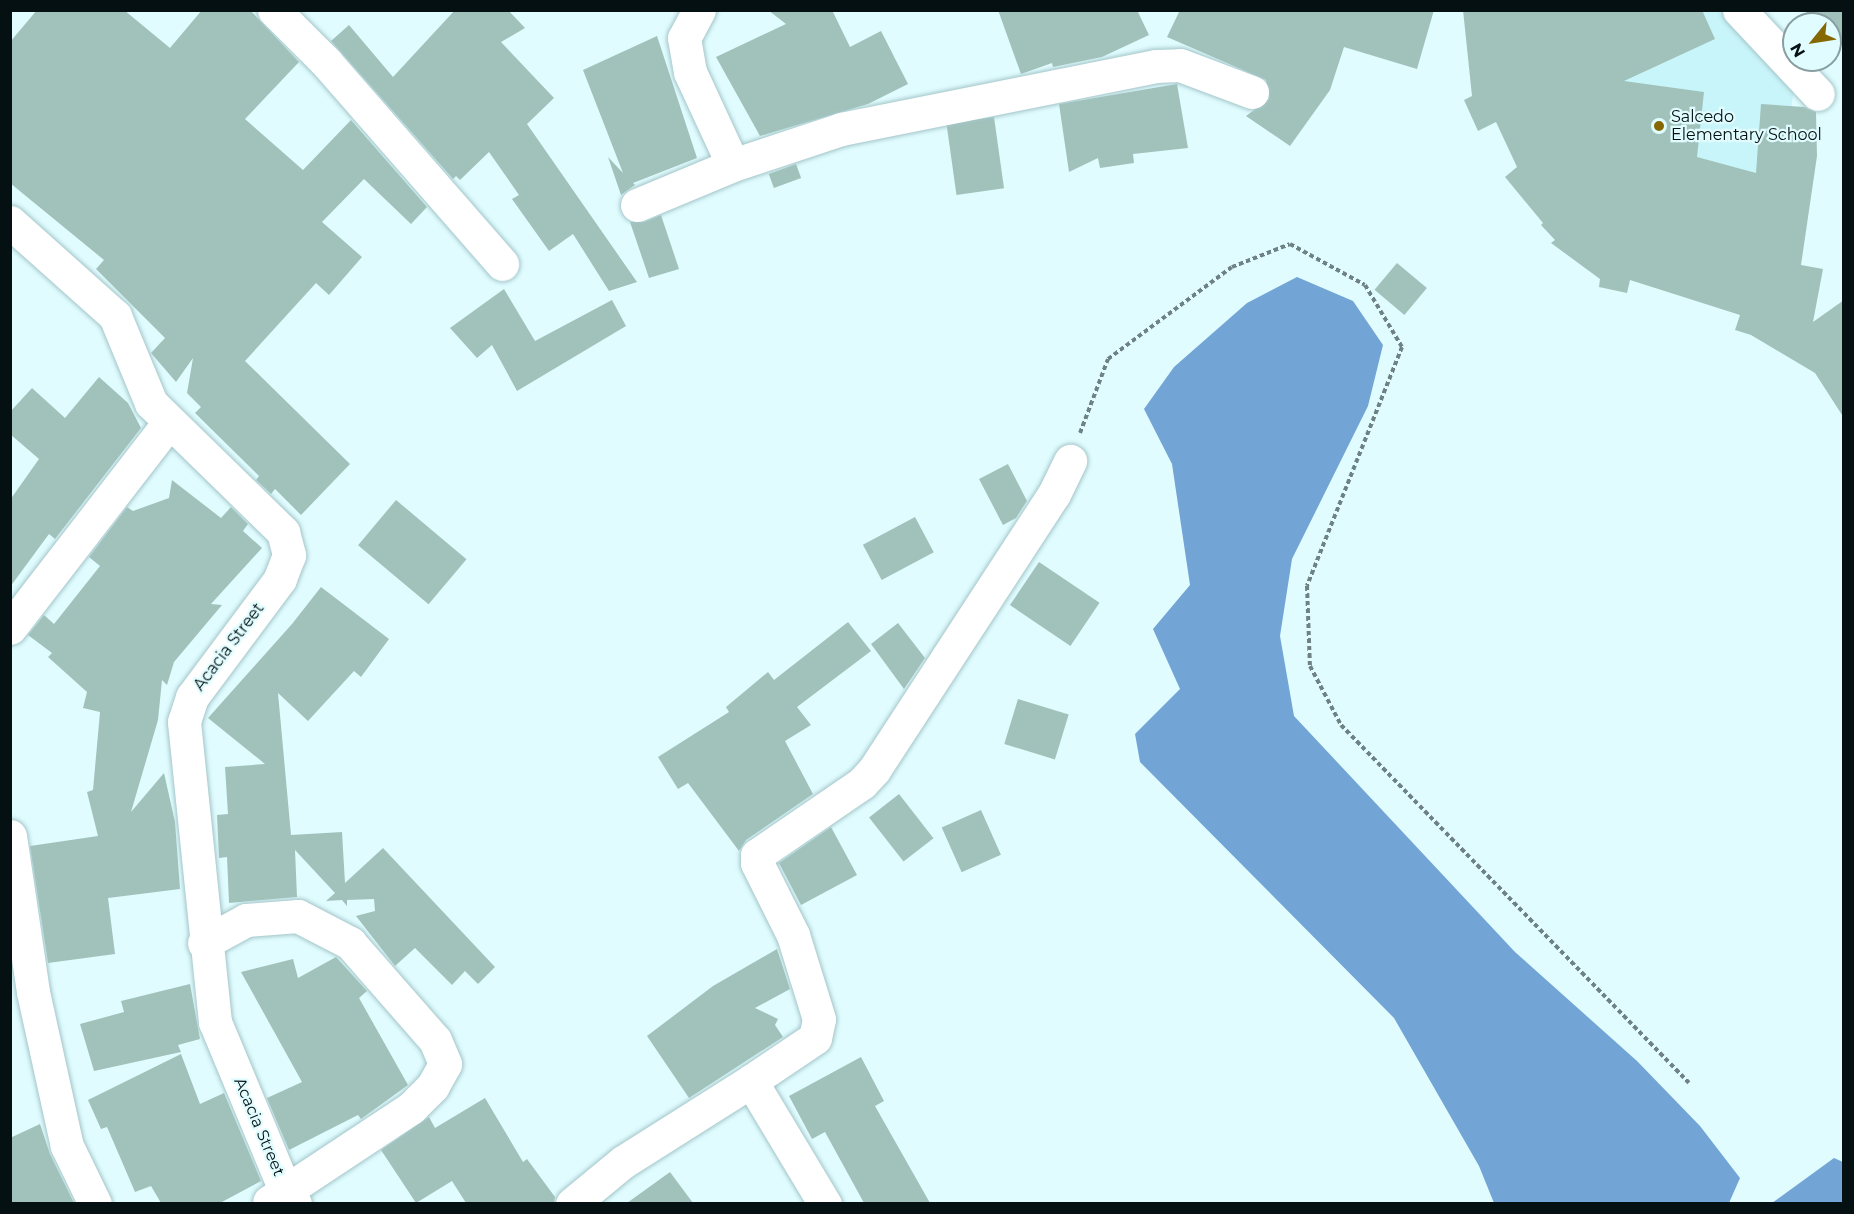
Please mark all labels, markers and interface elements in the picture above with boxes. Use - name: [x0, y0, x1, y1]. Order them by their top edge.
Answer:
- north arrow: [1782, 12, 1842, 72]
- text: N: [1786, 40, 1809, 61]
- place label: Salcedo Elementary School: [1671, 107, 1822, 145]
- marker: Salcedo Elementary School: [1652, 119, 1666, 133]
- street label: Acacia Street: [190, 599, 268, 695]
- street label: Acacia Street: [230, 1075, 288, 1179]

